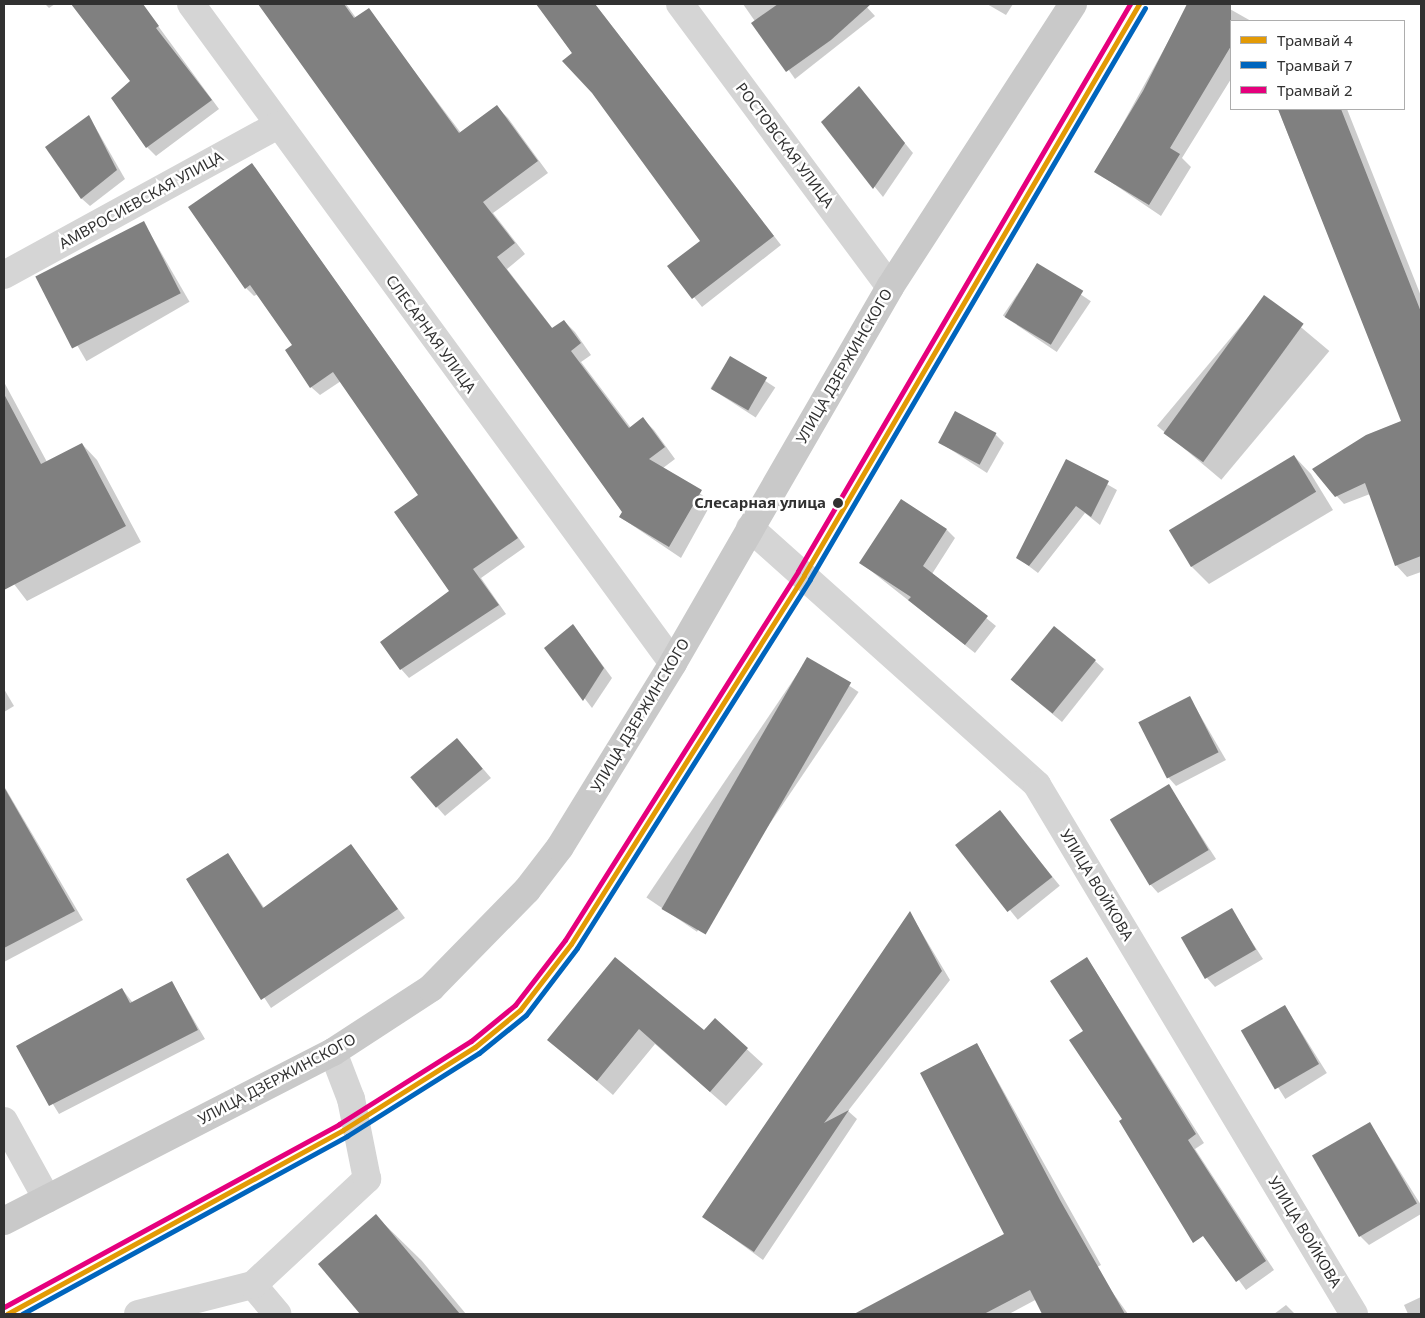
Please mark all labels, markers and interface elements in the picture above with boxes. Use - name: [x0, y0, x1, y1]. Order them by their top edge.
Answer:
- legend: [1230, 20, 1405, 110]
- text: Трамвай 4: [1277, 30, 1352, 50]
- text: Трамвай 7: [1277, 55, 1352, 75]
- street label: РОСТОВСКАЯ УЛИЦА: [732, 79, 838, 211]
- text: Трамвай 2: [1277, 80, 1352, 100]
- street label: АМВРОСИЕВСКАЯ УЛИЦА: [56, 147, 226, 253]
- street label: СЛЕСАРНАЯ УЛИЦА: [382, 272, 480, 396]
- street label: УЛИЦА ДЗЕРЖИНСКОГО: [792, 285, 896, 447]
- place label: Слесарная улица: [694, 494, 826, 512]
- marker: Слесарная улица: [830, 495, 846, 511]
- street label: УЛИЦА ДЗЕРЖИНСКОГО: [587, 635, 693, 795]
- street label: УЛИЦА ВОЙКОВА: [1057, 826, 1137, 944]
- street label: УЛИЦА ДЗЕРЖИНСКОГО: [195, 1030, 359, 1128]
- street label: УЛИЦА ВОЙКОВА: [1265, 1173, 1345, 1291]

